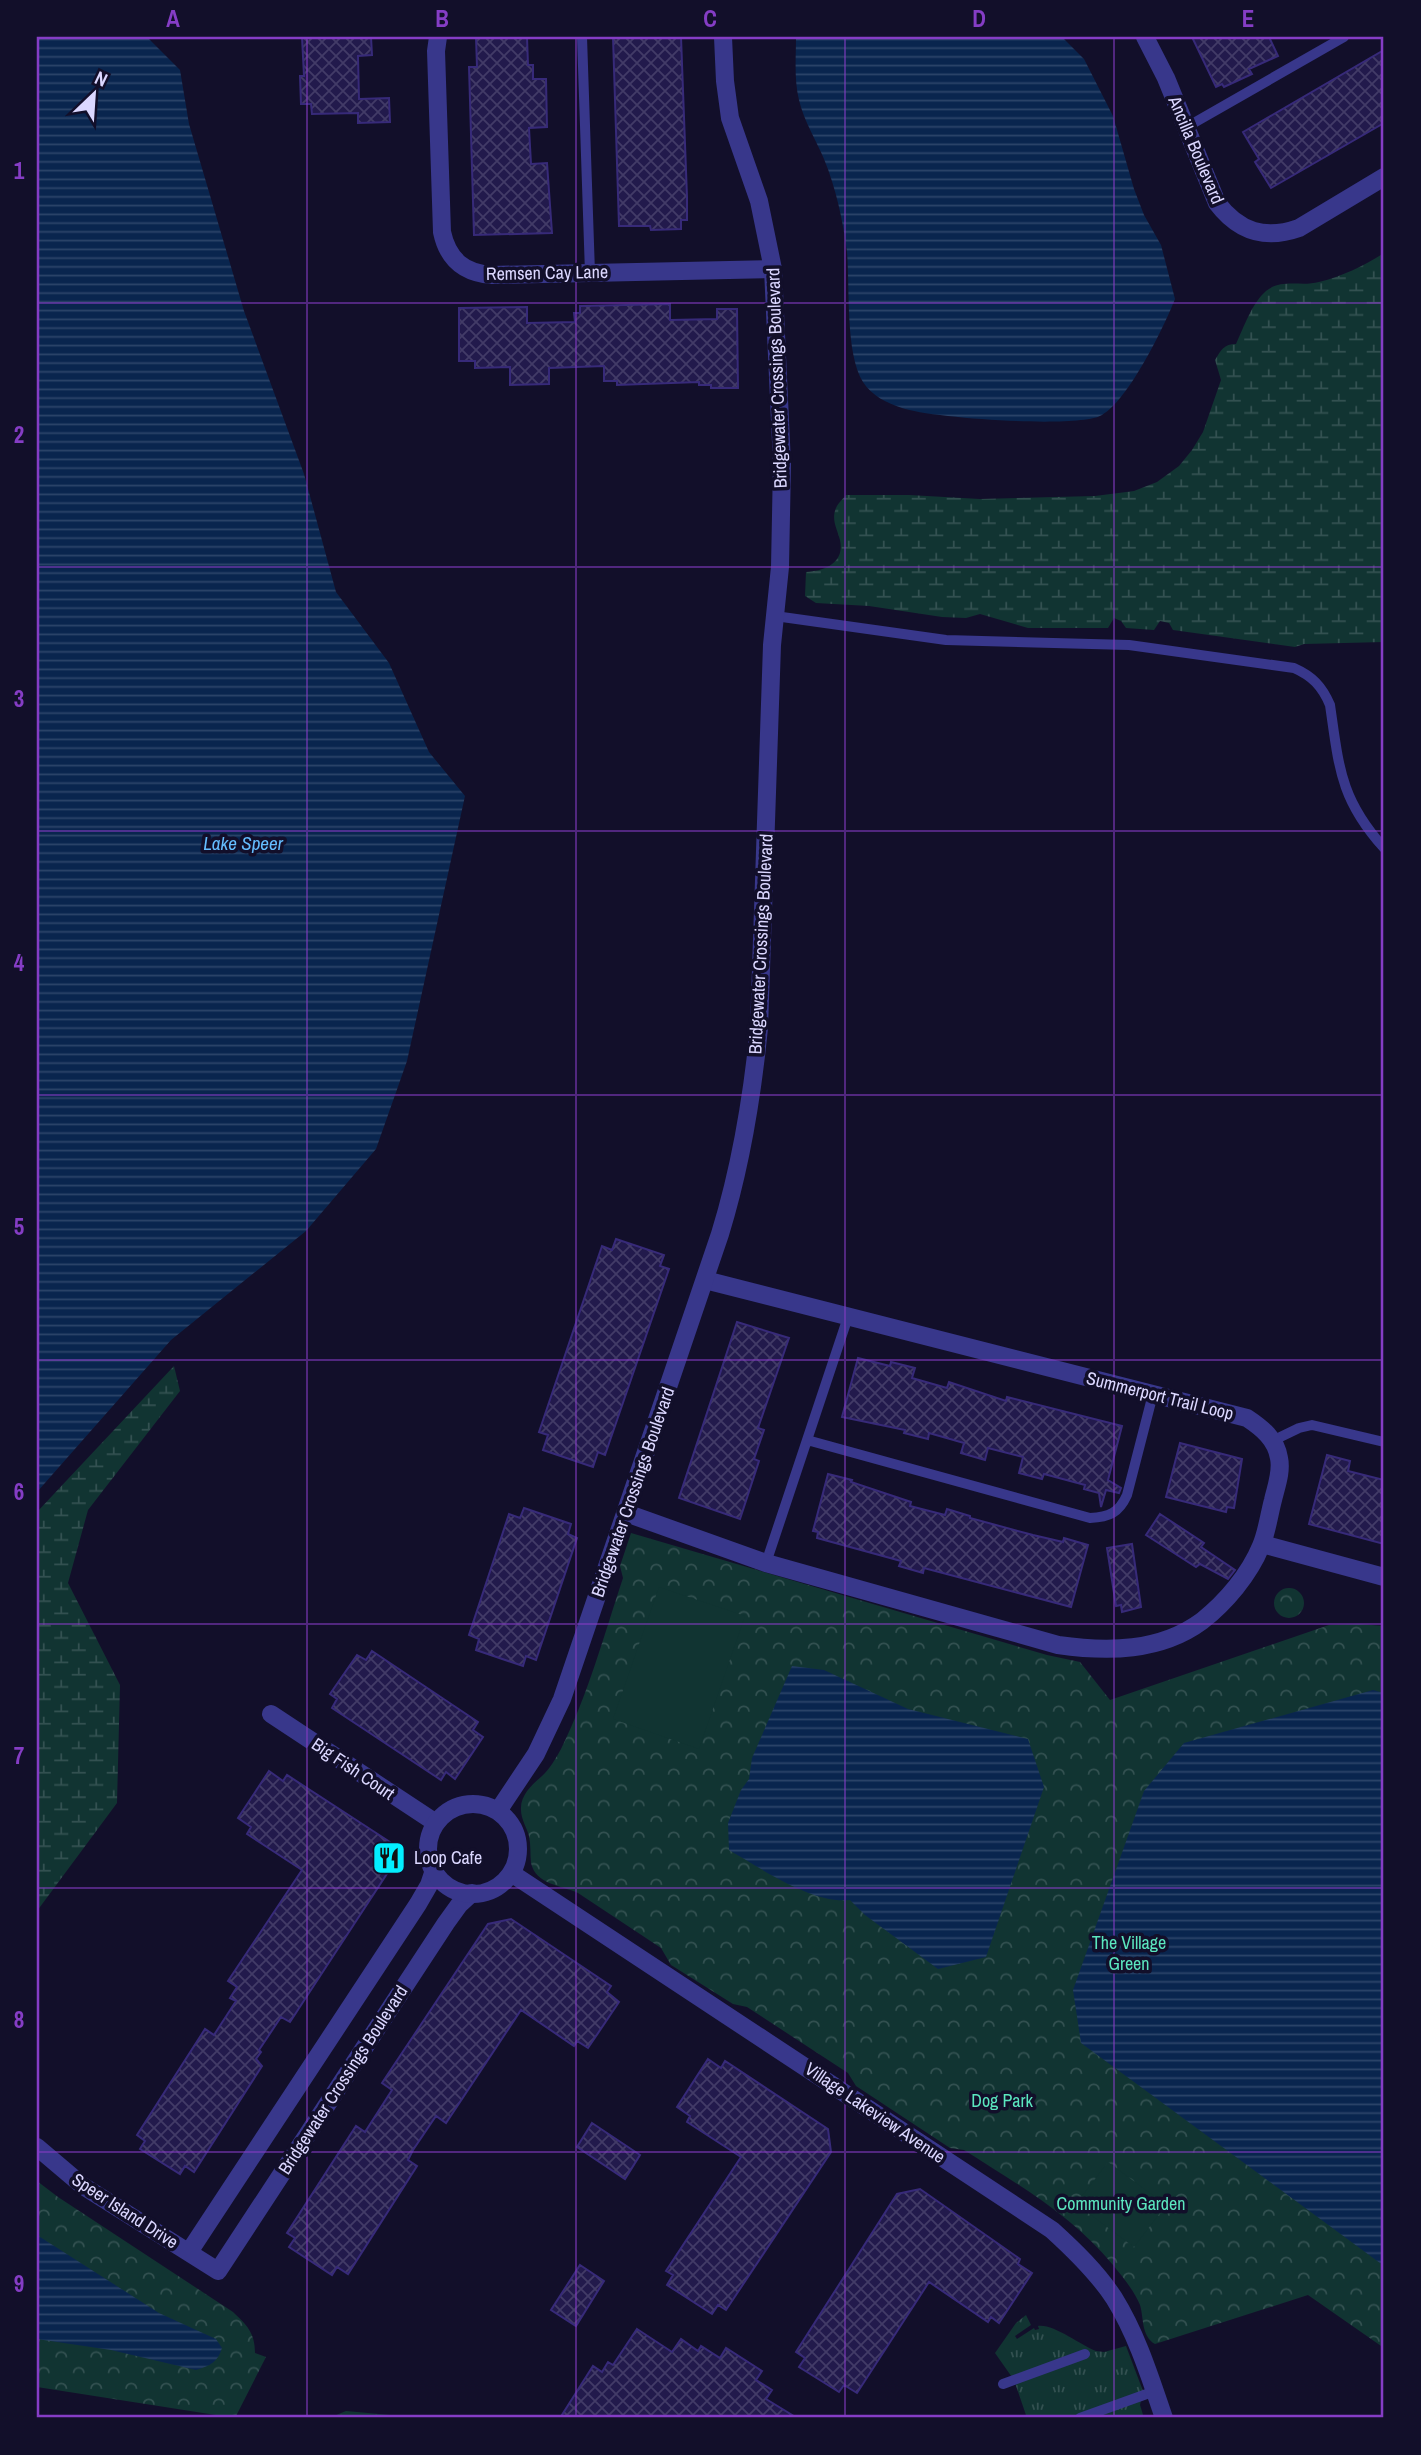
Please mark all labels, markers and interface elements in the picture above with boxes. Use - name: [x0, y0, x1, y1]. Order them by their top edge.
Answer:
- text: A: [166, 3, 180, 34]
- text: B: [435, 3, 449, 34]
- text: C: [703, 3, 717, 34]
- text: D: [972, 3, 986, 34]
- text: E: [1242, 3, 1254, 34]
- north arrow: [60, 60, 130, 130]
- text: N: [91, 64, 112, 93]
- street label: Ancilla Boulevard: [1162, 91, 1230, 208]
- text: 1: [14, 155, 25, 186]
- street label: Remsen Cay Lane: [486, 259, 608, 286]
- street label: Bridgewater Crossings Boulevard: [760, 267, 793, 489]
- text: 2: [14, 419, 24, 450]
- text: 3: [14, 683, 24, 714]
- water label: Lake Speer: [203, 830, 284, 856]
- street label: Bridgewater Crossings Boulevard: [742, 833, 779, 1055]
- text: 4: [14, 947, 25, 978]
- text: 5: [14, 1211, 24, 1242]
- street label: Summerport Trail Loop: [1084, 1365, 1236, 1426]
- street label: Bridgewater Crossings Boulevard: [585, 1383, 680, 1600]
- text: 6: [14, 1476, 24, 1507]
- street label: Big Fish Court: [307, 1732, 400, 1806]
- text: 7: [14, 1740, 24, 1771]
- restaurant icon: Loop Cafe: [370, 1839, 408, 1877]
- place label: Loop Cafe: [414, 1845, 482, 1870]
- park label: The Village Green: [1092, 1930, 1166, 1976]
- street label: Bridgewater Crossings Boulevard: [272, 1980, 413, 2179]
- text: 8: [14, 2004, 24, 2035]
- street label: Village Lakeview Avenue: [800, 2056, 950, 2169]
- park label: Dog Park: [971, 2088, 1033, 2113]
- street label: Speer Island Drive: [67, 2167, 183, 2254]
- park label: Community Garden: [1057, 2191, 1185, 2216]
- text: 9: [14, 2268, 24, 2299]

